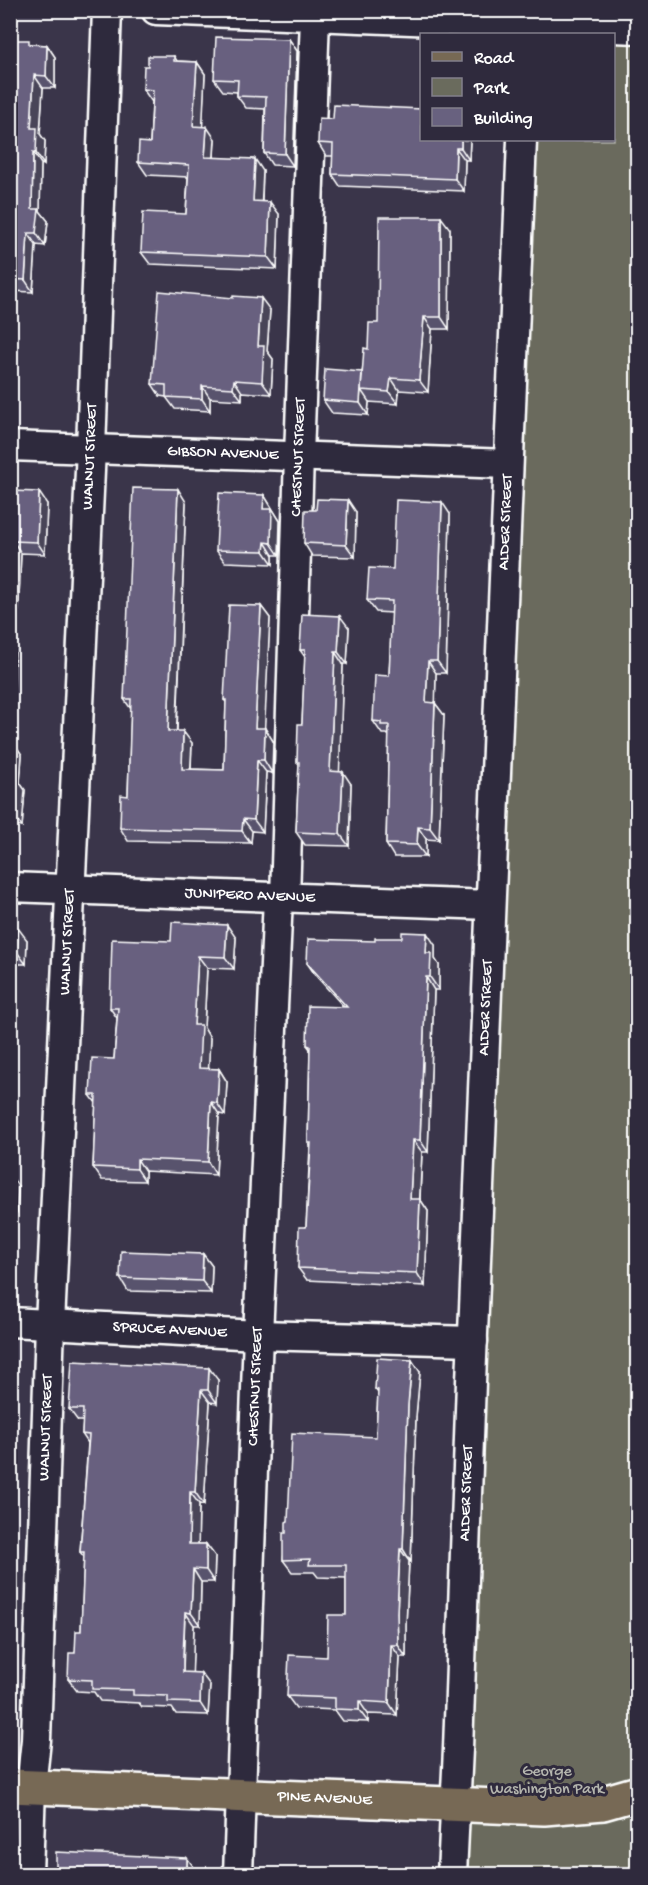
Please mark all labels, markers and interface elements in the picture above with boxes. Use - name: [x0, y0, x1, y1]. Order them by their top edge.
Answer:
- legend: [420, 33, 615, 141]
- text: Road: [474, 49, 515, 70]
- text: Park: [473, 79, 510, 100]
- text: Building: [473, 109, 533, 130]
- street label: CHESTNUT STREET: [288, 397, 311, 517]
- street label: WALNUT STREET: [79, 402, 102, 510]
- street label: GIBSON AVENUE: [167, 442, 280, 465]
- street label: ALDER STREET: [495, 473, 518, 570]
- street label: JUNIPERO AVENUE: [184, 884, 316, 908]
- street label: WALNUT STREET: [56, 887, 80, 996]
- street label: ALDER STREET: [475, 959, 498, 1056]
- street label: SPRUCE AVENUE: [112, 1318, 228, 1343]
- street label: CHESTNUT STREET: [244, 1326, 268, 1446]
- street label: WALNUT STREET: [35, 1373, 58, 1481]
- street label: ALDER STREET: [456, 1444, 478, 1542]
- park label: George Washington Park: [490, 1763, 606, 1800]
- street label: PINE AVENUE: [276, 1787, 374, 1810]

